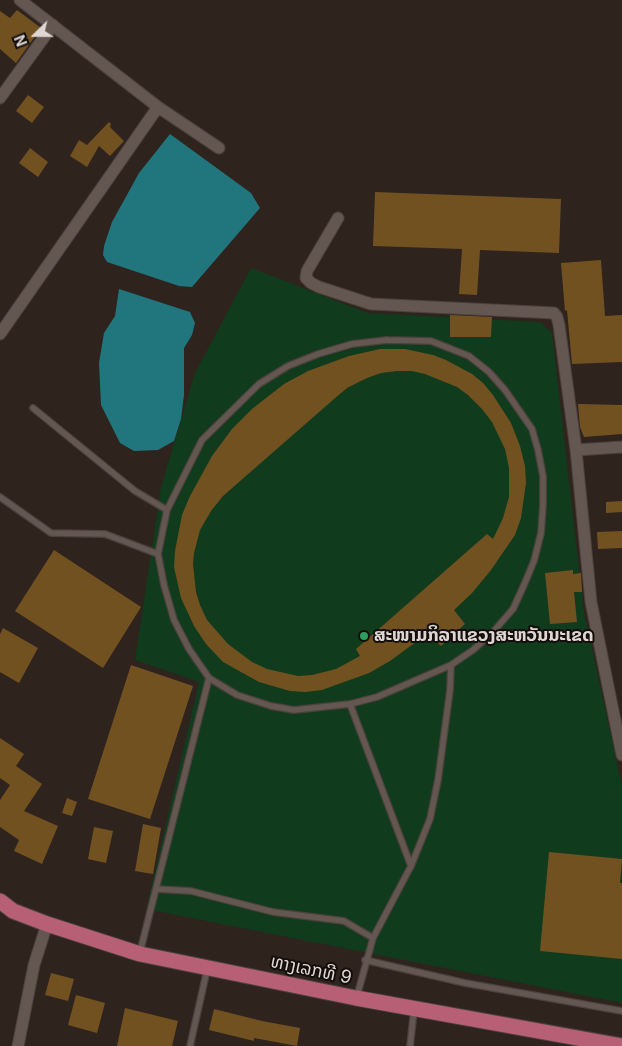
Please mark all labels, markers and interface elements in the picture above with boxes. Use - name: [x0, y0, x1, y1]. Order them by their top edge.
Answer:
- north arrow: [10, 10, 60, 60]
- text: N: [11, 33, 31, 49]
- place label: ສະໜາມກິລາແຂວງສະຫວັນນະເຂດ: [374, 625, 593, 647]
- marker: ສະໜາມກິລາແຂວງສະຫວັນນະເຂດ: [358, 630, 370, 642]
- street label: ທາງເລກທີ 9: [269, 951, 353, 989]

